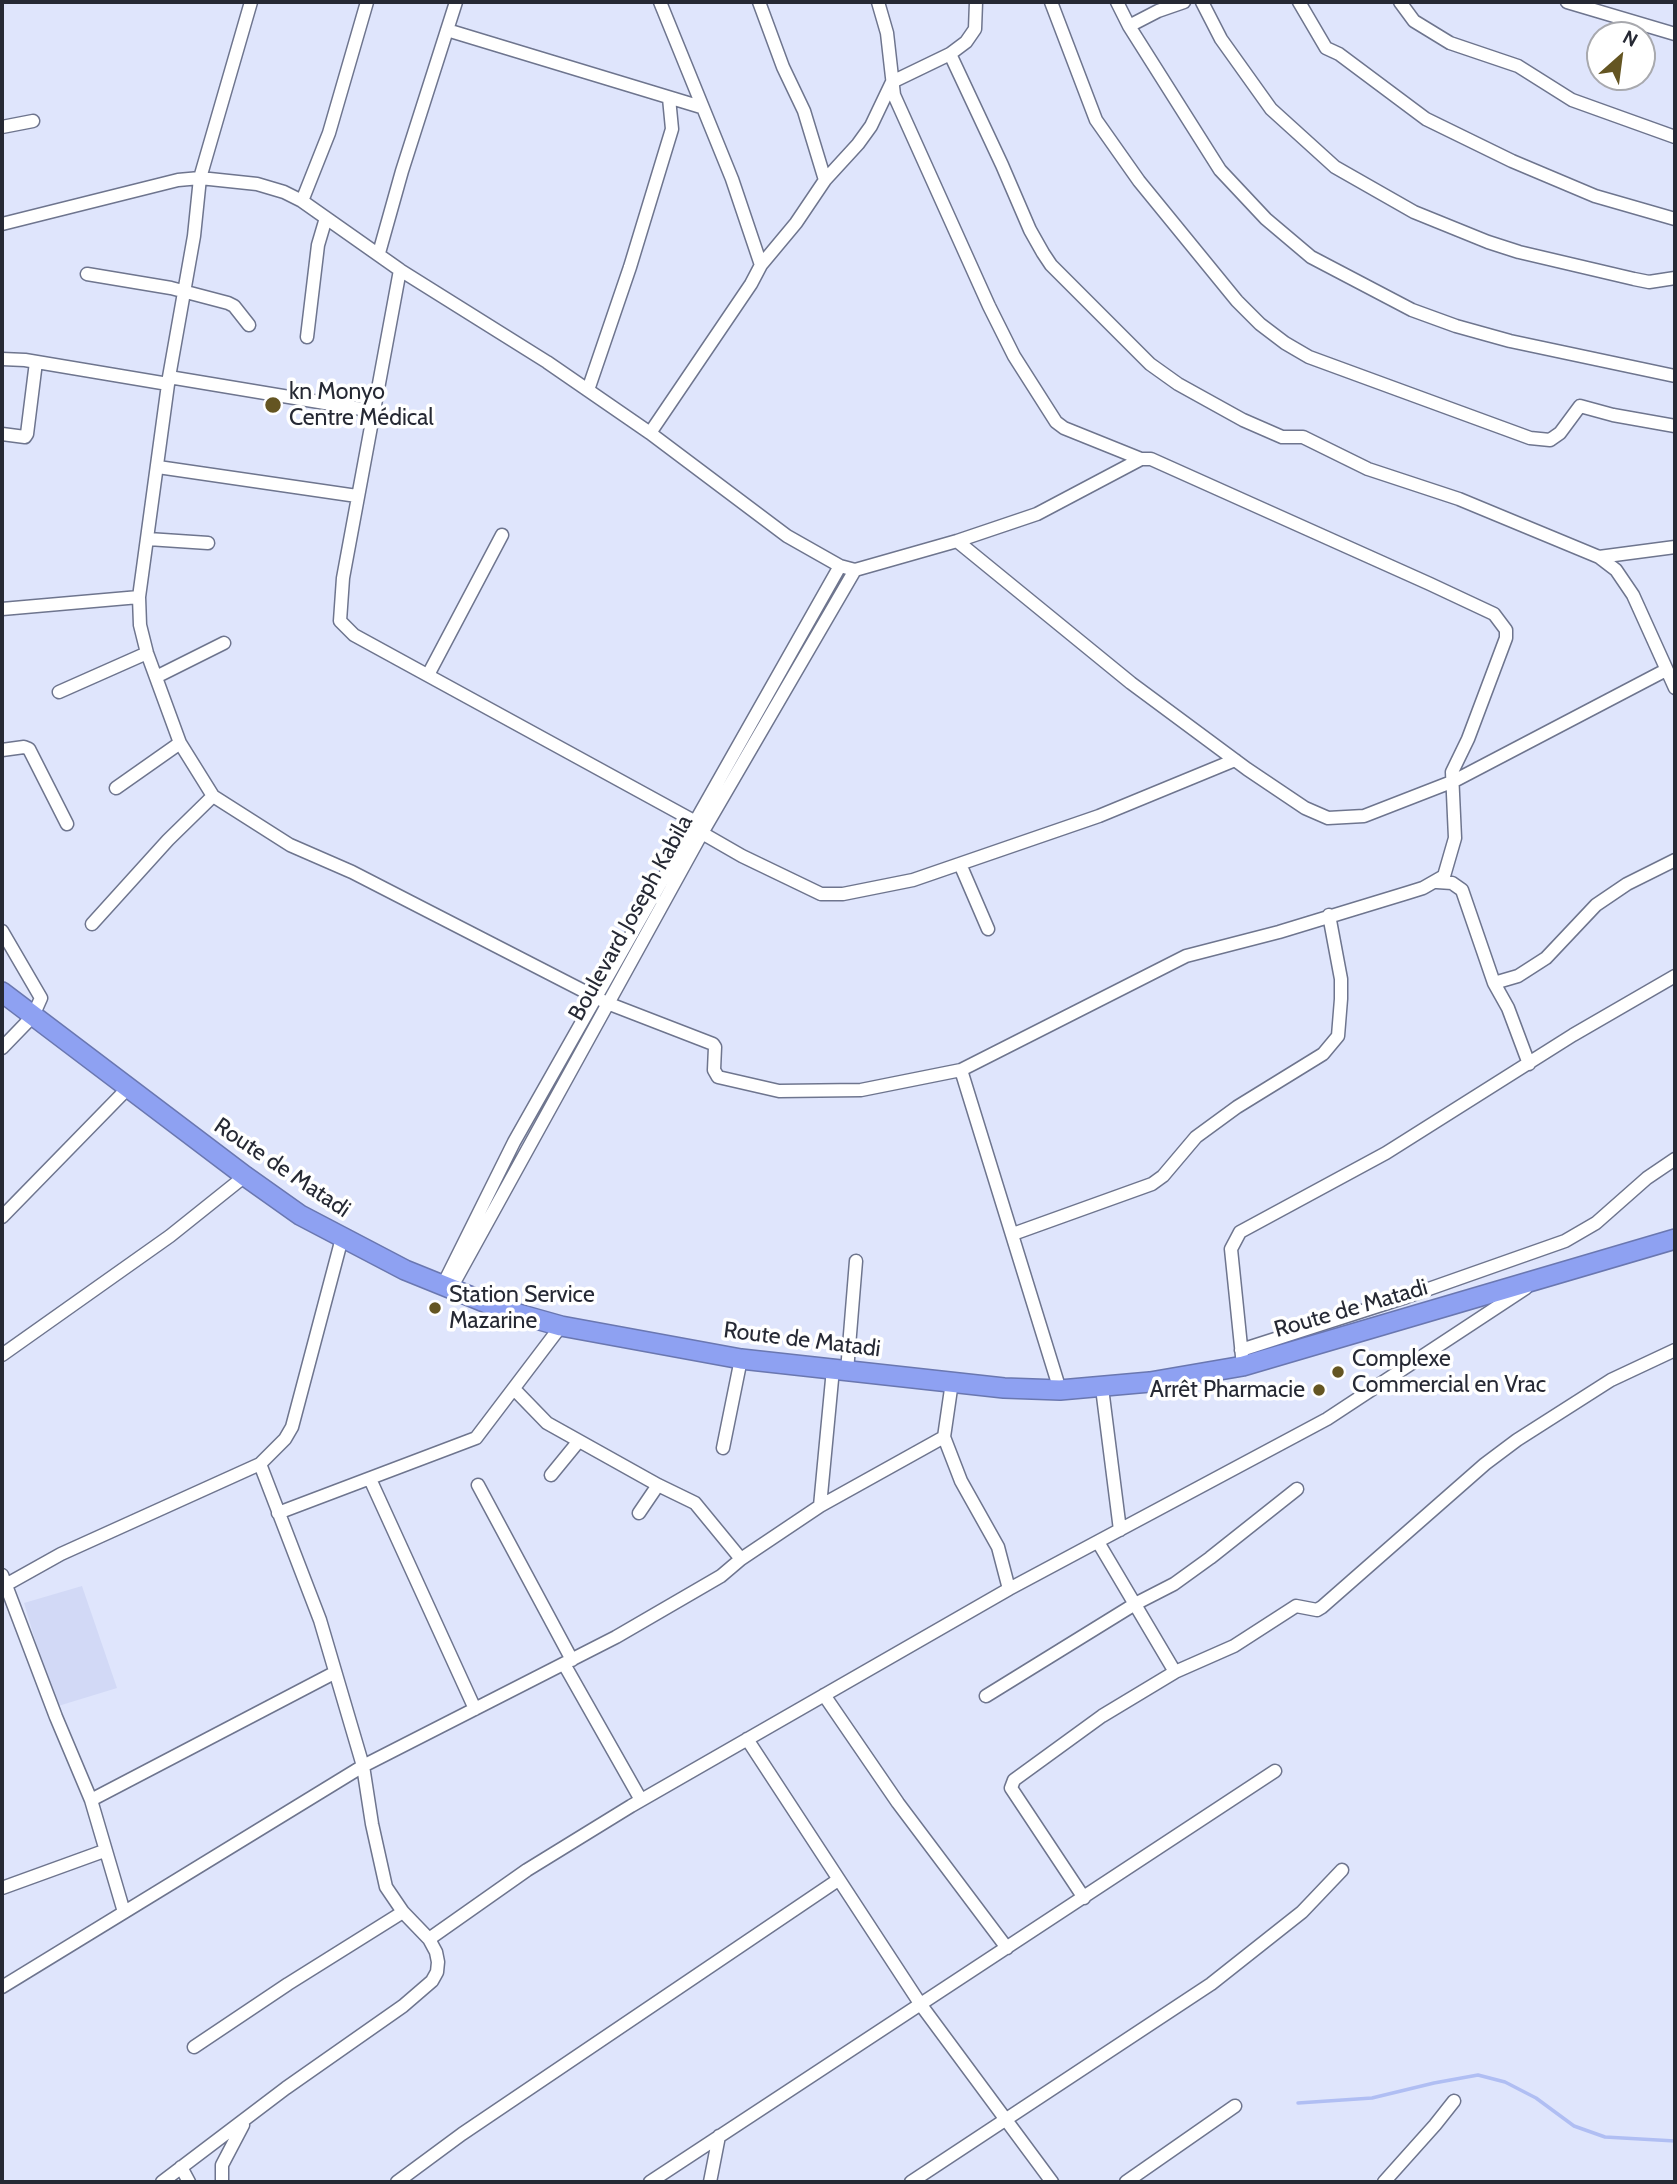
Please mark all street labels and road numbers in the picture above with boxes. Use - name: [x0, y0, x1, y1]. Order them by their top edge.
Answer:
- street label: Boulevard Joseph Kabila: [563, 810, 699, 1026]
- street label: Route de Matadi: [209, 1112, 355, 1224]
- street label: Route de Matadi: [1271, 1274, 1431, 1344]
- street label: Route de Matadi: [722, 1317, 882, 1363]

